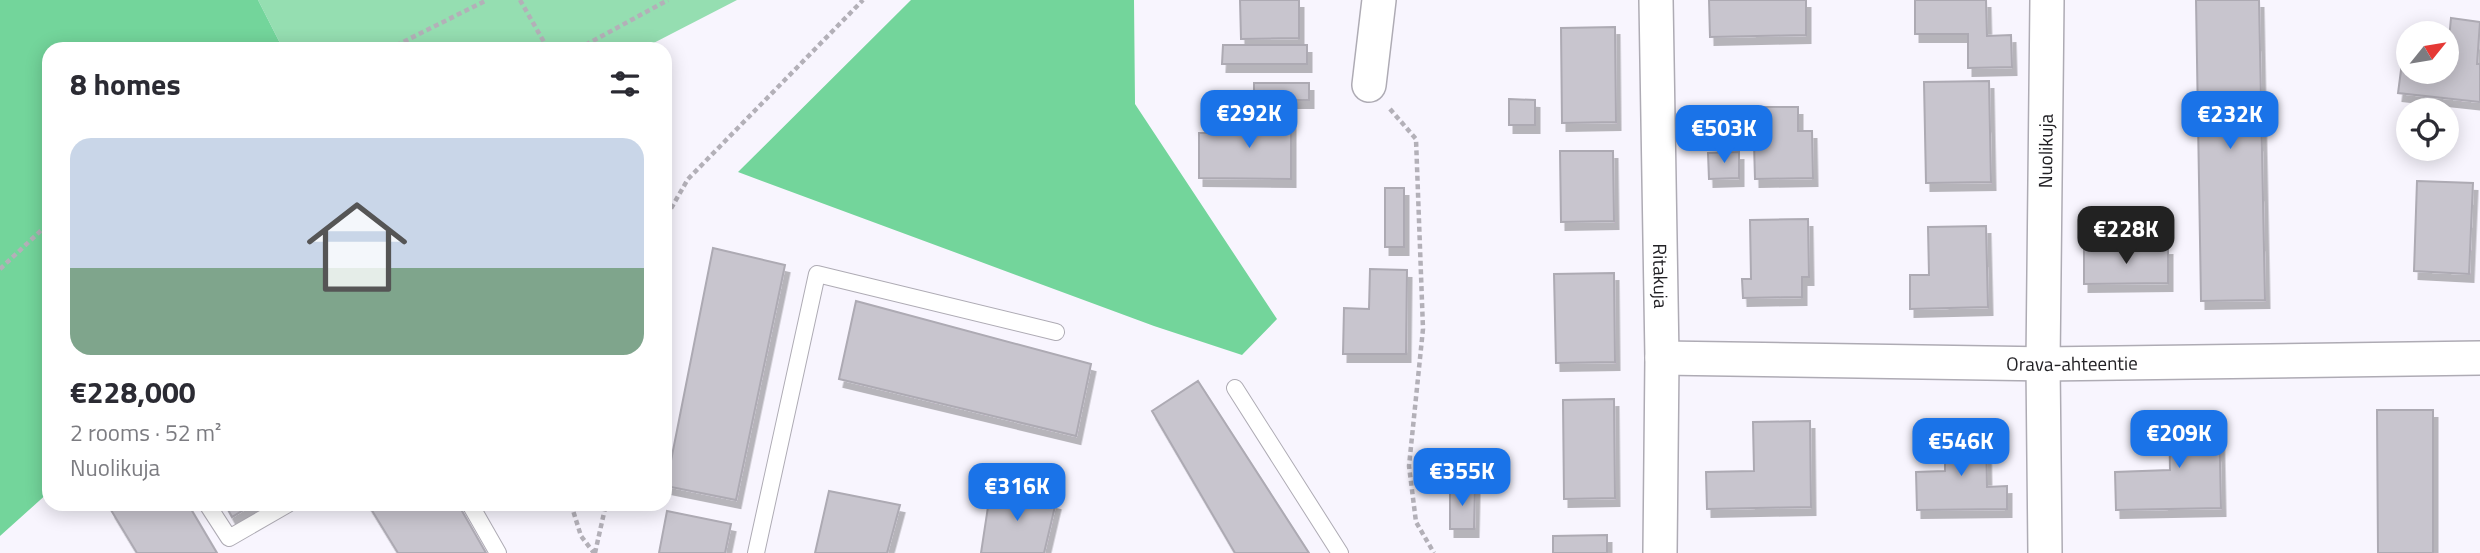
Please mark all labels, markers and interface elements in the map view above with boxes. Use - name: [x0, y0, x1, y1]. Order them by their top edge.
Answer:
- north arrow: [2396, 21, 2459, 84]
- map controls: [2396, 21, 2459, 161]
- text: 8 homes: [70, 61, 181, 107]
- icon: filters: [606, 65, 644, 103]
- pin: €292K: [1200, 90, 1298, 150]
- pin: €232K: [2181, 92, 2279, 151]
- text: €292K: [1216, 95, 1282, 130]
- text: €232K: [2197, 96, 2263, 131]
- button: locate: [2396, 98, 2459, 161]
- pin: €503K: [1675, 106, 1773, 165]
- text: €503K: [1691, 110, 1757, 145]
- street label: Nuolikuja: [2030, 113, 2060, 188]
- icon: home: [294, 184, 420, 310]
- pin: €228K: [2077, 206, 2175, 266]
- text: €228K: [2093, 211, 2159, 246]
- street label: Ritakuja: [1646, 243, 1676, 309]
- street label: Orava-ahteentie: [2006, 348, 2138, 378]
- text: €228,000: [70, 369, 196, 415]
- pin: €209K: [2130, 410, 2228, 470]
- text: 2 rooms · 52 m²: [70, 415, 221, 450]
- text: €209K: [2146, 415, 2212, 450]
- pin: €546K: [1912, 419, 2010, 478]
- text: €546K: [1928, 423, 1994, 458]
- pin: €355K: [1413, 448, 1511, 508]
- text: Nuolikuja: [70, 450, 160, 485]
- text: €355K: [1429, 453, 1495, 488]
- pin: €316K: [968, 463, 1066, 523]
- text: €316K: [984, 468, 1050, 503]

